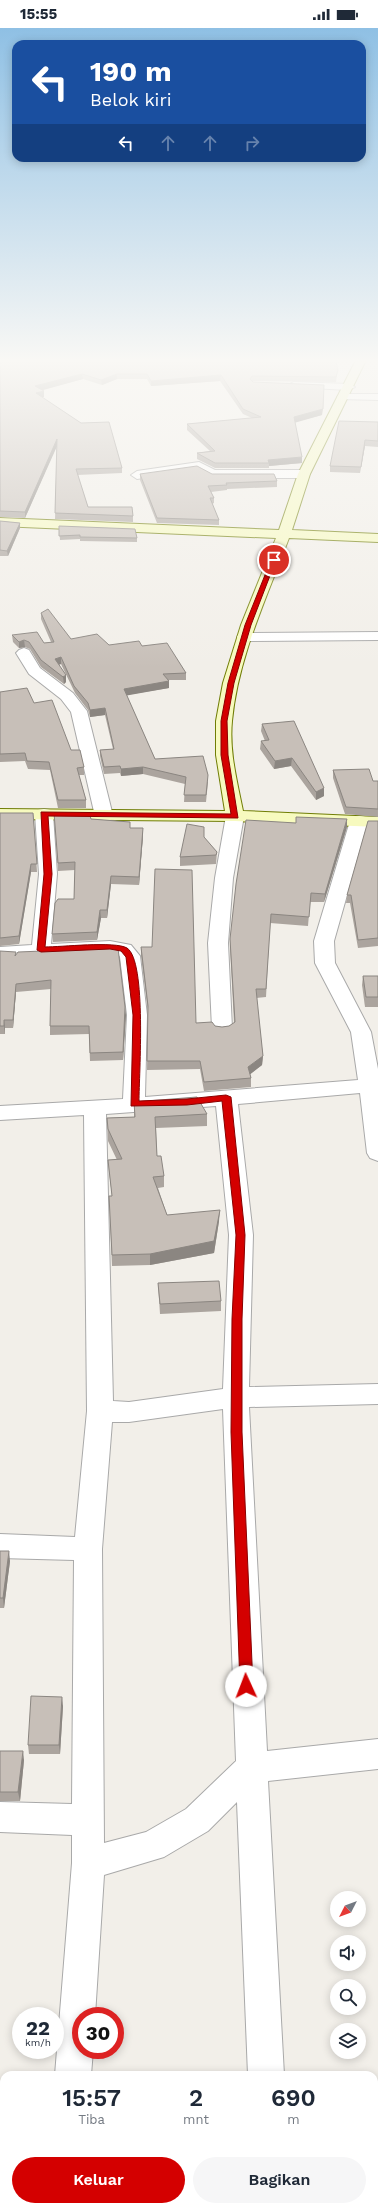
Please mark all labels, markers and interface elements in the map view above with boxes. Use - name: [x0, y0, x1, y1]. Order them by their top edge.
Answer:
- text: 15:55: [20, 5, 57, 23]
- text: 190 m: [90, 55, 172, 88]
- icon: left: [24, 56, 76, 108]
- text: Belok kiri: [90, 89, 172, 110]
- icon: left: [115, 132, 137, 154]
- icon: ahead: [157, 132, 179, 154]
- icon: ahead: [199, 132, 221, 154]
- icon: right: [241, 132, 263, 154]
- pin: [257, 543, 291, 577]
- icon: arrive: [263, 549, 285, 571]
- position arrow: [225, 1665, 267, 1707]
- north arrow: [330, 1891, 366, 1927]
- map controls: [330, 1891, 366, 2059]
- button: sound: [330, 1935, 366, 1971]
- button: search: [330, 1979, 366, 2015]
- speed limit sign: 30: [72, 2007, 124, 2059]
- text: 22: [26, 2016, 50, 2040]
- button: layers: [330, 2023, 366, 2059]
- text: km/h: [25, 2037, 51, 2048]
- text: 15:57: [62, 2084, 121, 2112]
- text: 2: [189, 2084, 203, 2112]
- text: 690: [271, 2084, 316, 2112]
- text: Tiba: [78, 2112, 105, 2127]
- text: mnt: [183, 2112, 209, 2127]
- text: m: [287, 2112, 300, 2127]
- button: Keluar: [12, 2157, 185, 2203]
- button: Bagikan: [193, 2157, 366, 2203]

